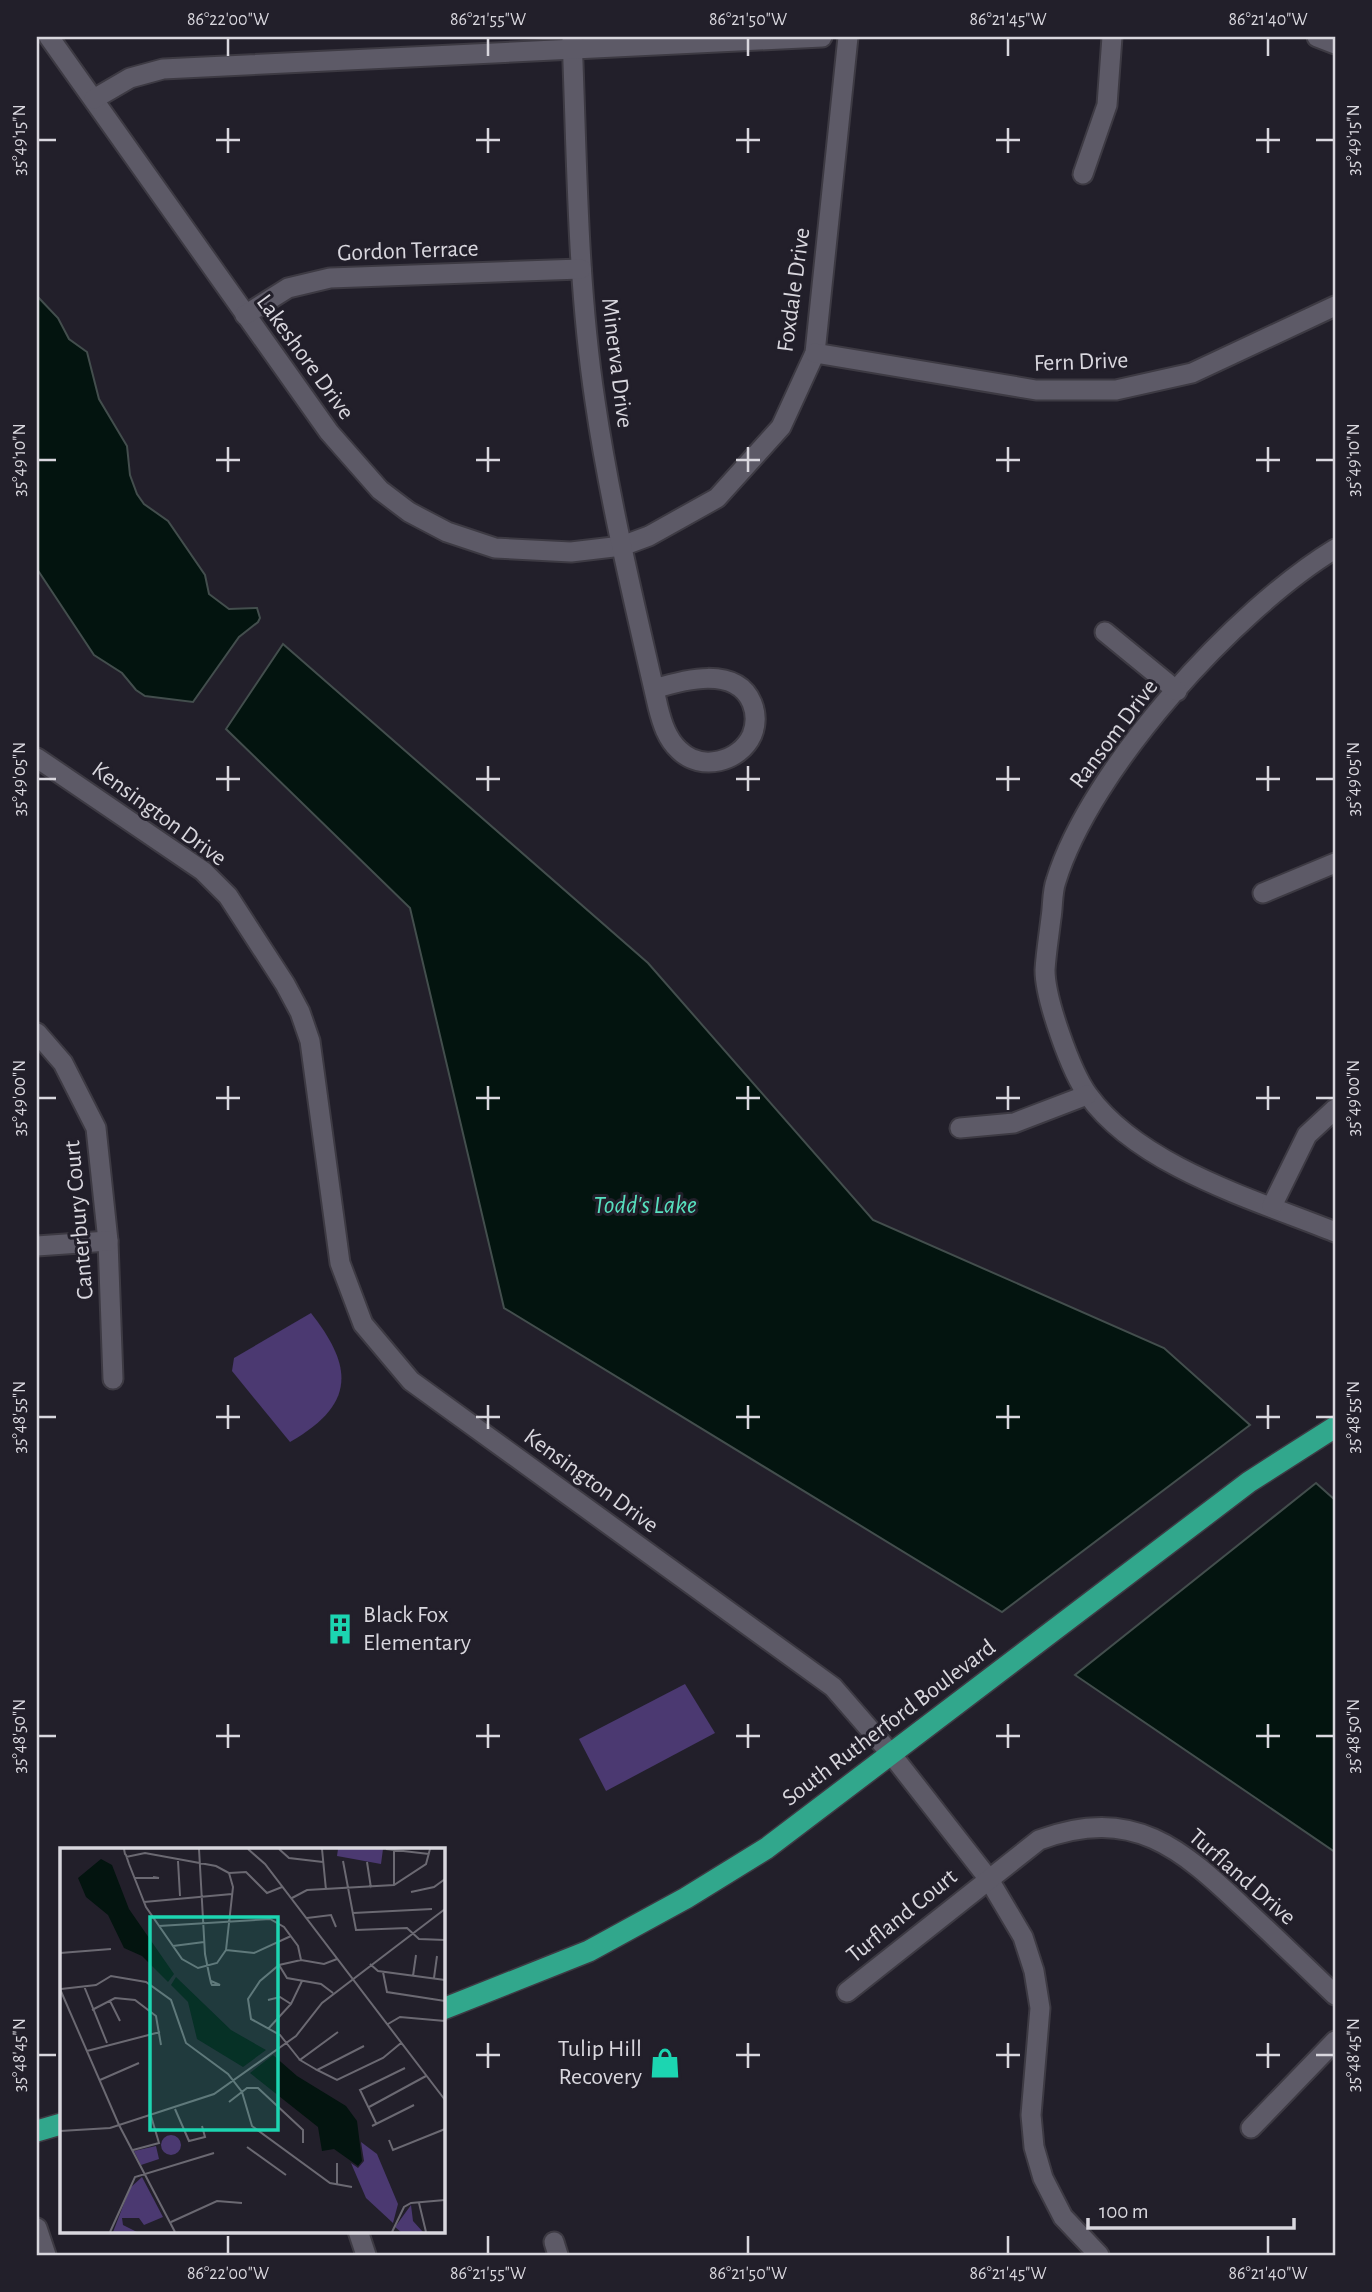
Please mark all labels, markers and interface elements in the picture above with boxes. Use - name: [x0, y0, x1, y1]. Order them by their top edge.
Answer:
- text: 86°22'00"W: [187, 11, 269, 29]
- text: 86°21'55"W: [450, 11, 526, 29]
- text: 86°21'50"W: [709, 11, 787, 29]
- text: 86°21'45"W: [969, 11, 1047, 29]
- text: 86°21'40"W: [1228, 11, 1308, 29]
- text: 35°49'15"N: [11, 104, 29, 176]
- text: 35°49'15"N: [1345, 104, 1363, 176]
- street label: Foxdale Drive: [773, 226, 815, 354]
- street label: Gordon Terrace: [337, 237, 479, 265]
- street label: Lakeshore Drive: [252, 290, 358, 424]
- street label: Minerva Drive: [597, 297, 637, 429]
- street label: Fern Drive: [1033, 348, 1129, 376]
- text: 35°49'10"N: [11, 423, 29, 497]
- text: 35°49'10"N: [1345, 423, 1363, 497]
- street label: Ransom Drive: [1065, 675, 1163, 793]
- text: 35°49'05"N: [11, 742, 29, 816]
- text: 35°49'05"N: [1345, 742, 1363, 816]
- street label: Kensington Drive: [87, 757, 231, 871]
- text: 35°49'00"N: [11, 1060, 29, 1136]
- text: 35°49'00"N: [1345, 1060, 1363, 1136]
- street label: Canterbury Court: [60, 1139, 98, 1301]
- water label: Todd's Lake: [593, 1192, 697, 1218]
- text: 35°48'55"N: [11, 1381, 29, 1453]
- text: 35°48'55"N: [1345, 1381, 1363, 1453]
- street label: Kensington Drive: [519, 1424, 663, 1538]
- place label: Black Fox Elementary: [363, 1603, 471, 1655]
- building icon: Black Fox Elementary: [323, 1612, 357, 1646]
- street label: South Rutherford Boulevard: [778, 1635, 1000, 1811]
- text: 35°48'50"N: [11, 1699, 29, 1773]
- text: 35°48'50"N: [1345, 1699, 1363, 1773]
- street label: Turfland Drive: [1184, 1824, 1300, 1930]
- inset map: [60, 1848, 444, 2232]
- street label: Turfland Court: [842, 1864, 962, 1968]
- text: 35°48'45"N: [11, 2018, 29, 2092]
- text: 35°48'45"N: [1345, 2018, 1363, 2092]
- place label: Tulip Hill Recovery: [558, 2037, 642, 2089]
- shop icon: Tulip Hill Recovery: [648, 2046, 682, 2080]
- scale bar: [1088, 2187, 1295, 2231]
- text: 100 m: [1099, 2201, 1149, 2222]
- text: 86°22'00"W: [187, 2265, 269, 2283]
- text: 86°21'55"W: [450, 2265, 526, 2283]
- text: 86°21'50"W: [709, 2265, 787, 2283]
- text: 86°21'45"W: [969, 2265, 1047, 2283]
- text: 86°21'40"W: [1228, 2265, 1308, 2283]

